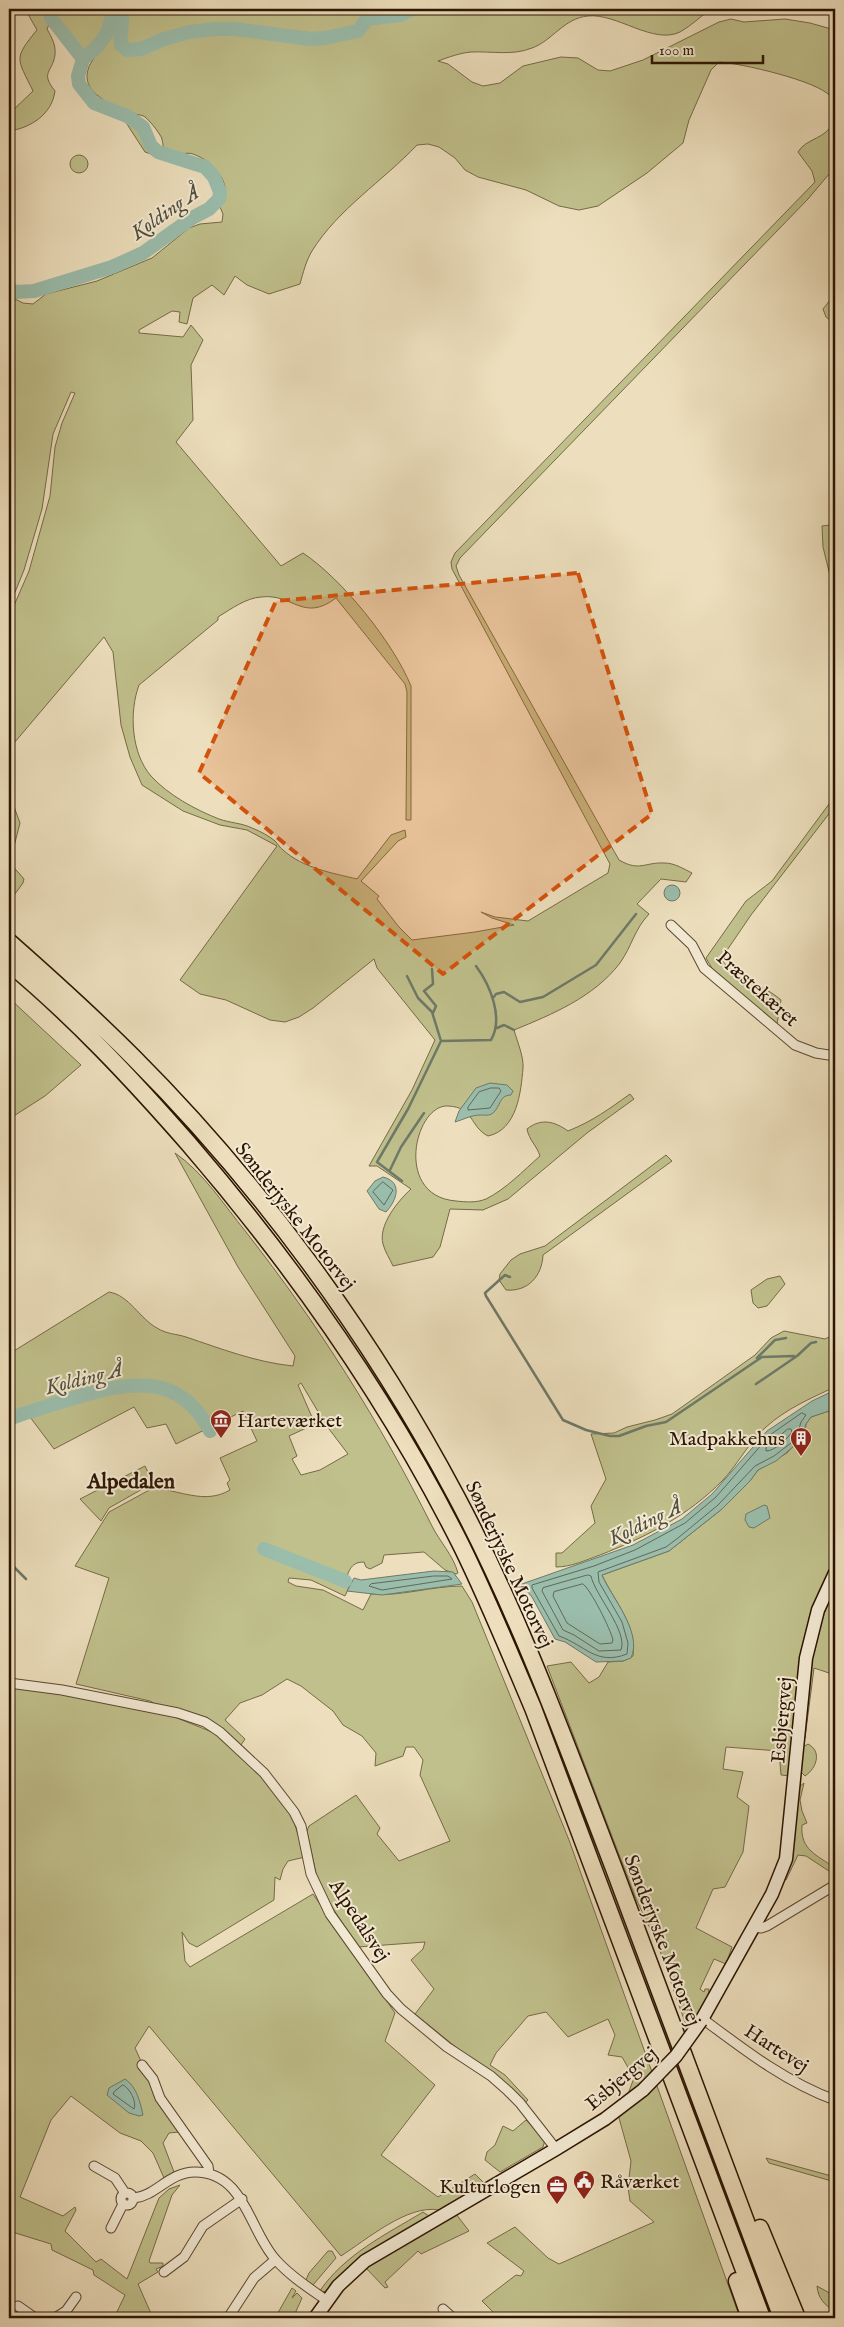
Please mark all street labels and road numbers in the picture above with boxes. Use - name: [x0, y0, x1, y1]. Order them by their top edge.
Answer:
- street label: Præstekæret: [711, 946, 804, 1033]
- street label: Sønderjyske Motorvej: [229, 1138, 361, 1296]
- street label: Sønderjyske Motorvej: [459, 1477, 558, 1652]
- street label: Esbjergvej: [766, 1676, 799, 1764]
- street label: Sønderjyske Motorvej: [617, 1851, 706, 2030]
- street label: Alpedalsvej: [322, 1874, 395, 1967]
- street label: Hartevej: [739, 2019, 813, 2079]
- street label: Esbjergvej: [581, 2042, 663, 2117]

